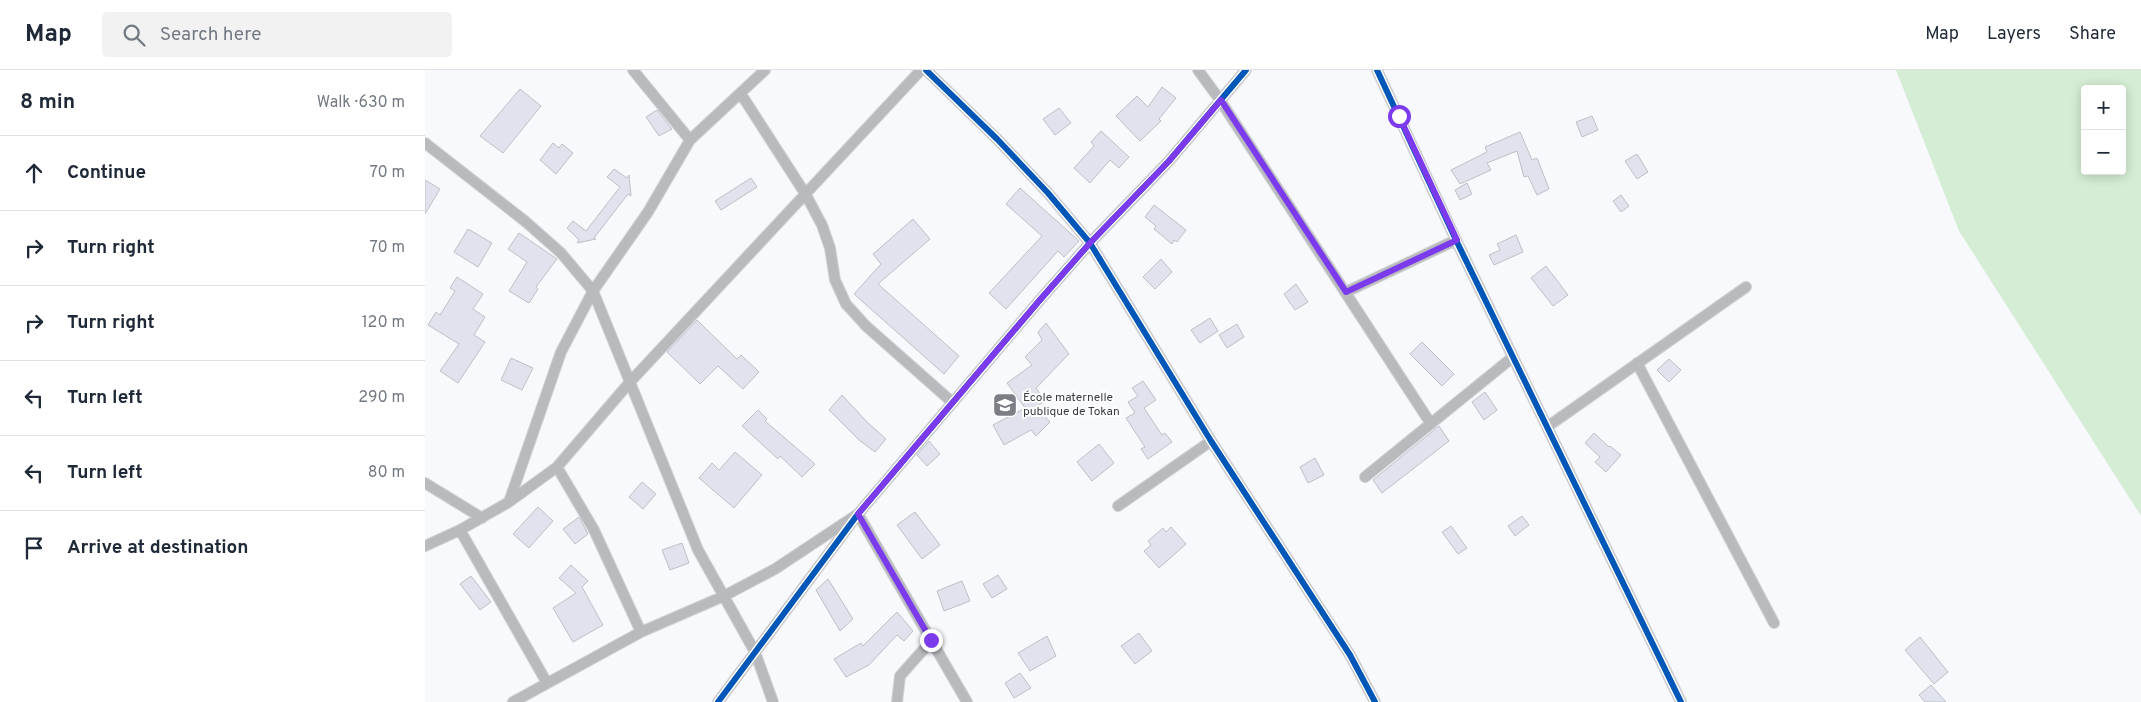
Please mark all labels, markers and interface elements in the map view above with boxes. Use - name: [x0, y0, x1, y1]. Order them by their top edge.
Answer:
- search box: [102, 12, 452, 57]
- text: Map: [25, 20, 72, 50]
- icon: search: [120, 21, 148, 49]
- text: Search here: [160, 23, 261, 47]
- text: Map: [1925, 23, 1959, 46]
- text: Layers: [1987, 23, 2041, 46]
- text: Share: [2069, 23, 2116, 46]
- map controls: [2081, 85, 2126, 175]
- button: +: [2081, 85, 2126, 130]
- text: 8 min: [20, 89, 75, 116]
- text: Walk · 630 m: [317, 93, 405, 113]
- route start: [1388, 105, 1411, 128]
- button: −: [2081, 130, 2126, 175]
- icon: ahead: [20, 159, 48, 187]
- text: Continue: [67, 161, 146, 185]
- text: 70 m: [370, 163, 405, 183]
- icon: right: [20, 234, 48, 262]
- text: Turn right: [67, 236, 155, 260]
- text: 70 m: [370, 238, 405, 258]
- icon: right: [20, 309, 48, 337]
- text: Turn right: [67, 311, 155, 335]
- text: 120 m: [362, 313, 405, 333]
- icon: left: [20, 384, 48, 412]
- text: Turn left: [67, 386, 143, 410]
- text: 290 m: [358, 388, 405, 408]
- place label: École maternelle publique de Tokan: [1023, 390, 1120, 420]
- school or university icon: École maternelle publique de Tokan: [992, 392, 1018, 418]
- icon: left: [20, 459, 48, 487]
- text: Turn left: [67, 461, 143, 485]
- text: 80 m: [368, 463, 405, 483]
- icon: arrive: [20, 534, 48, 562]
- text: Arrive at destination: [67, 536, 248, 560]
- route end: [920, 629, 943, 652]

